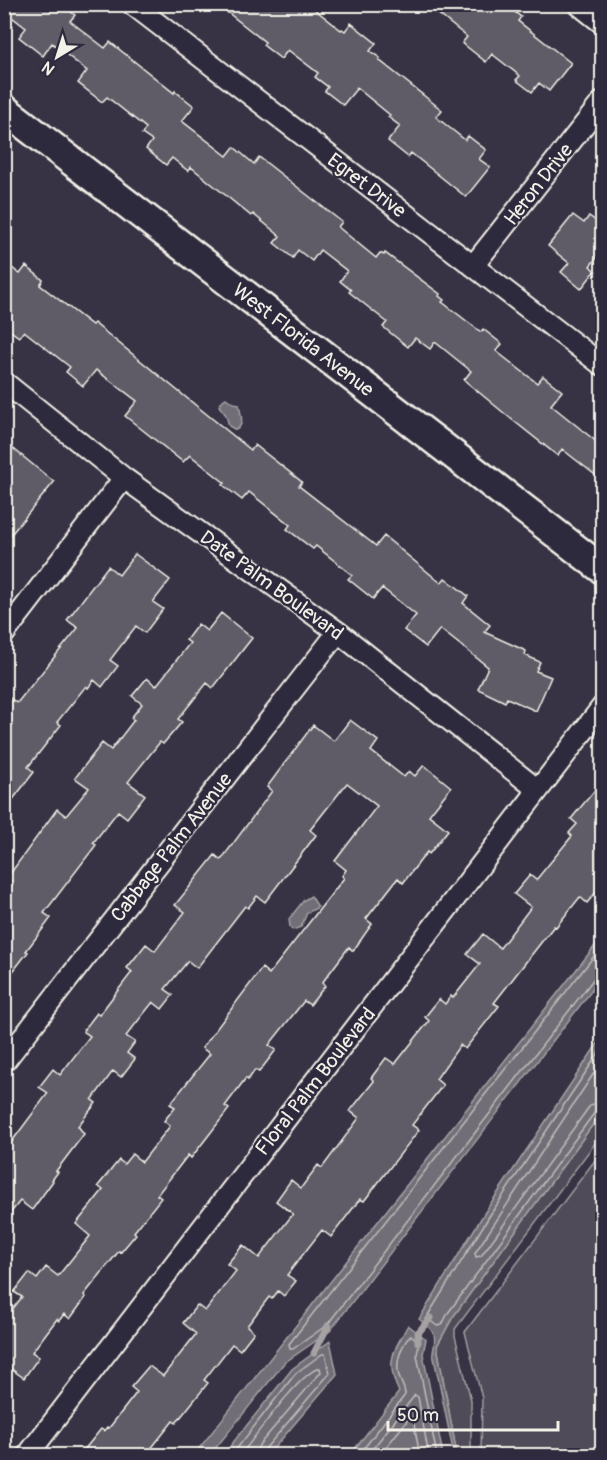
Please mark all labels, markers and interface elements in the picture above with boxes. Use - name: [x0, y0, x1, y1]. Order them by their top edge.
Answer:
- north arrow: [27, 27, 87, 87]
- text: N: [38, 57, 59, 79]
- street label: Heron Drive: [499, 138, 578, 230]
- street label: Egret Drive: [322, 148, 411, 223]
- street label: West Florida Avenue: [228, 278, 379, 402]
- street label: Date Palm Boulevard: [195, 525, 348, 646]
- street label: Cabbage Palm Avenue: [105, 768, 238, 927]
- street label: Floral Palm Boulevard: [250, 1002, 381, 1160]
- scale bar: [388, 1394, 558, 1432]
- text: 50 m: [397, 1404, 439, 1427]

